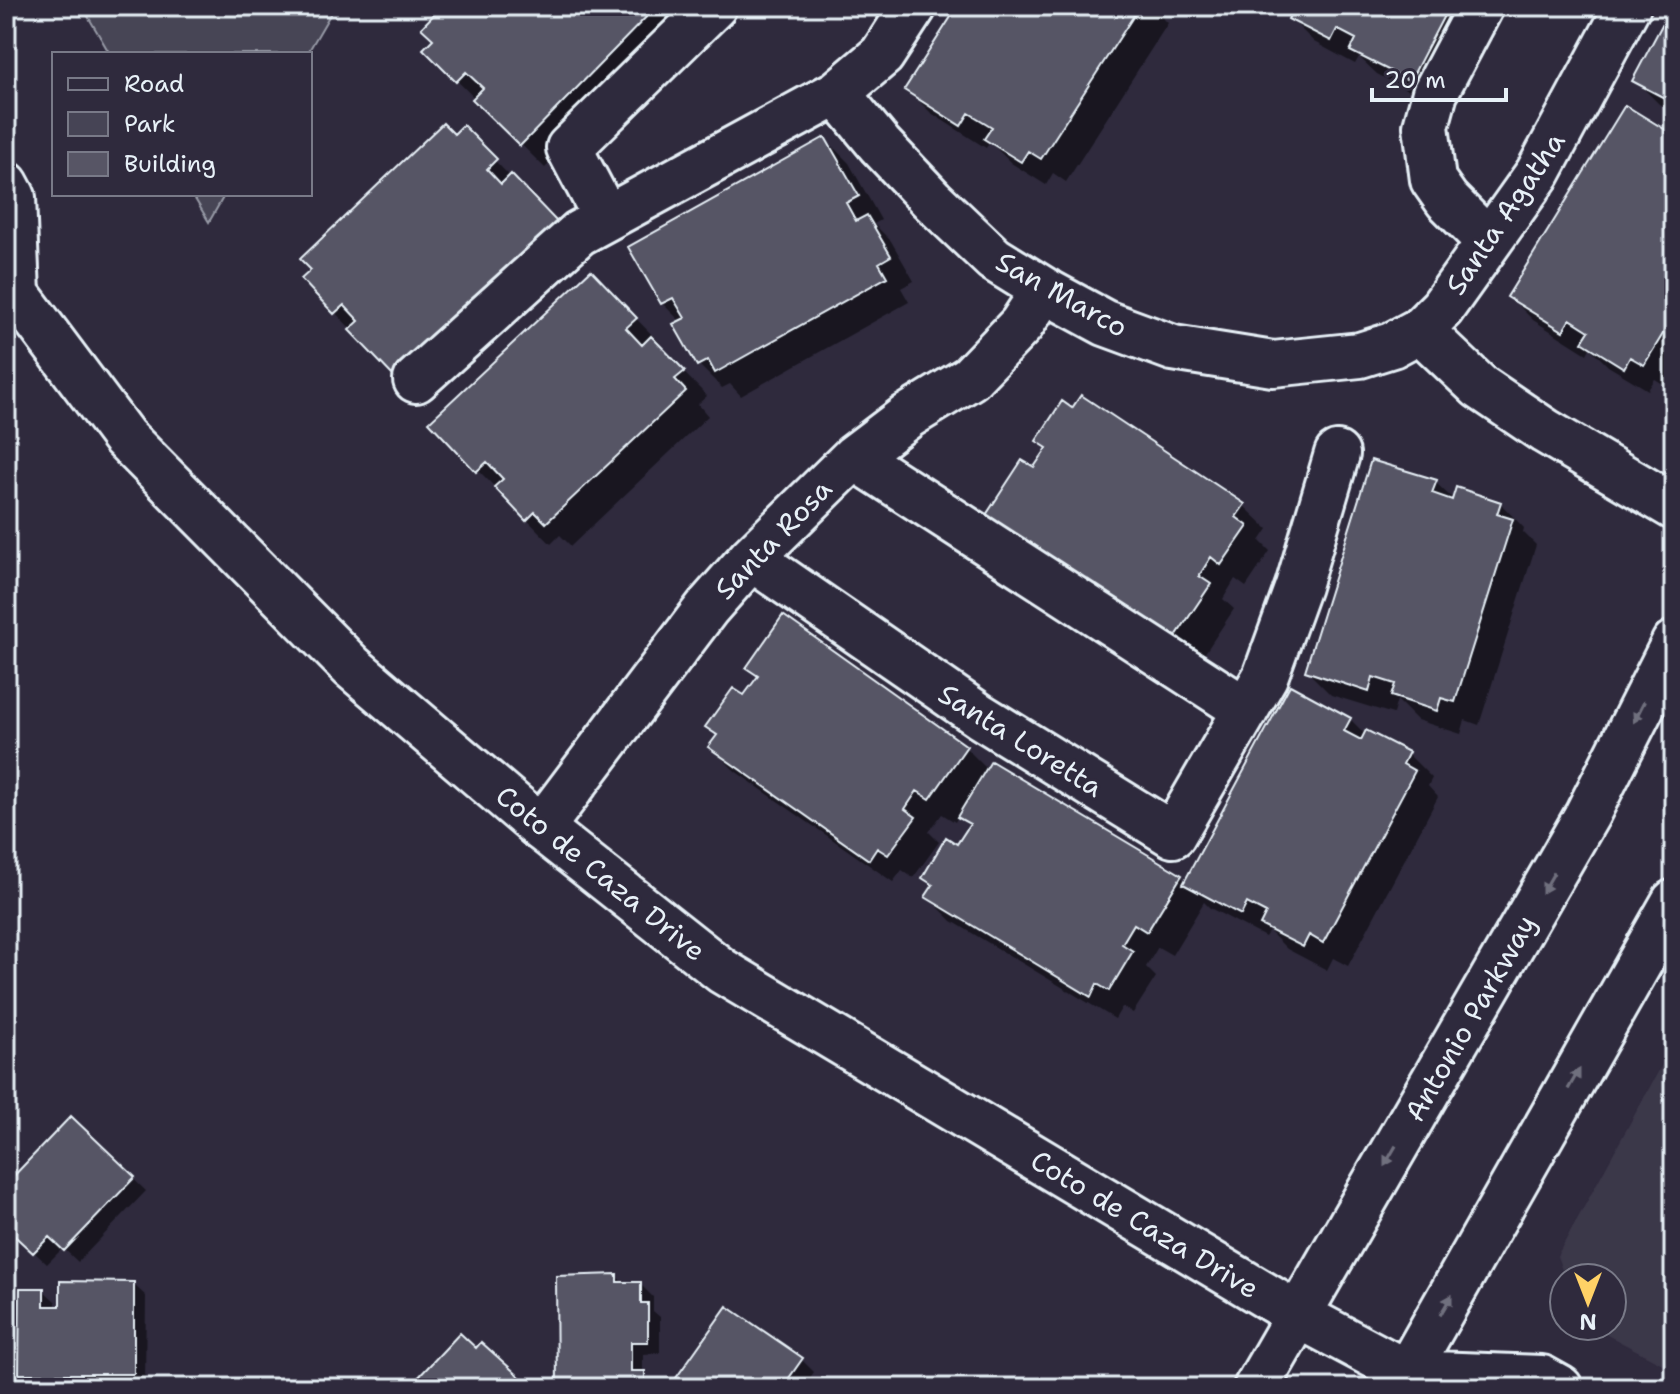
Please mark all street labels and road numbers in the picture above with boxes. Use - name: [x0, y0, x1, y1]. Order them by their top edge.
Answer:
- street label: Santa Agatha: [1436, 124, 1574, 302]
- street label: San Marco: [989, 242, 1135, 346]
- street label: Santa Rosa: [706, 470, 840, 608]
- street label: Santa Loretta: [932, 674, 1110, 806]
- street label: Coto de Caza Drive: [488, 776, 714, 970]
- street label: Antonio Parkway: [1395, 908, 1545, 1128]
- street label: Coto de Caza Drive: [1024, 1141, 1266, 1307]

